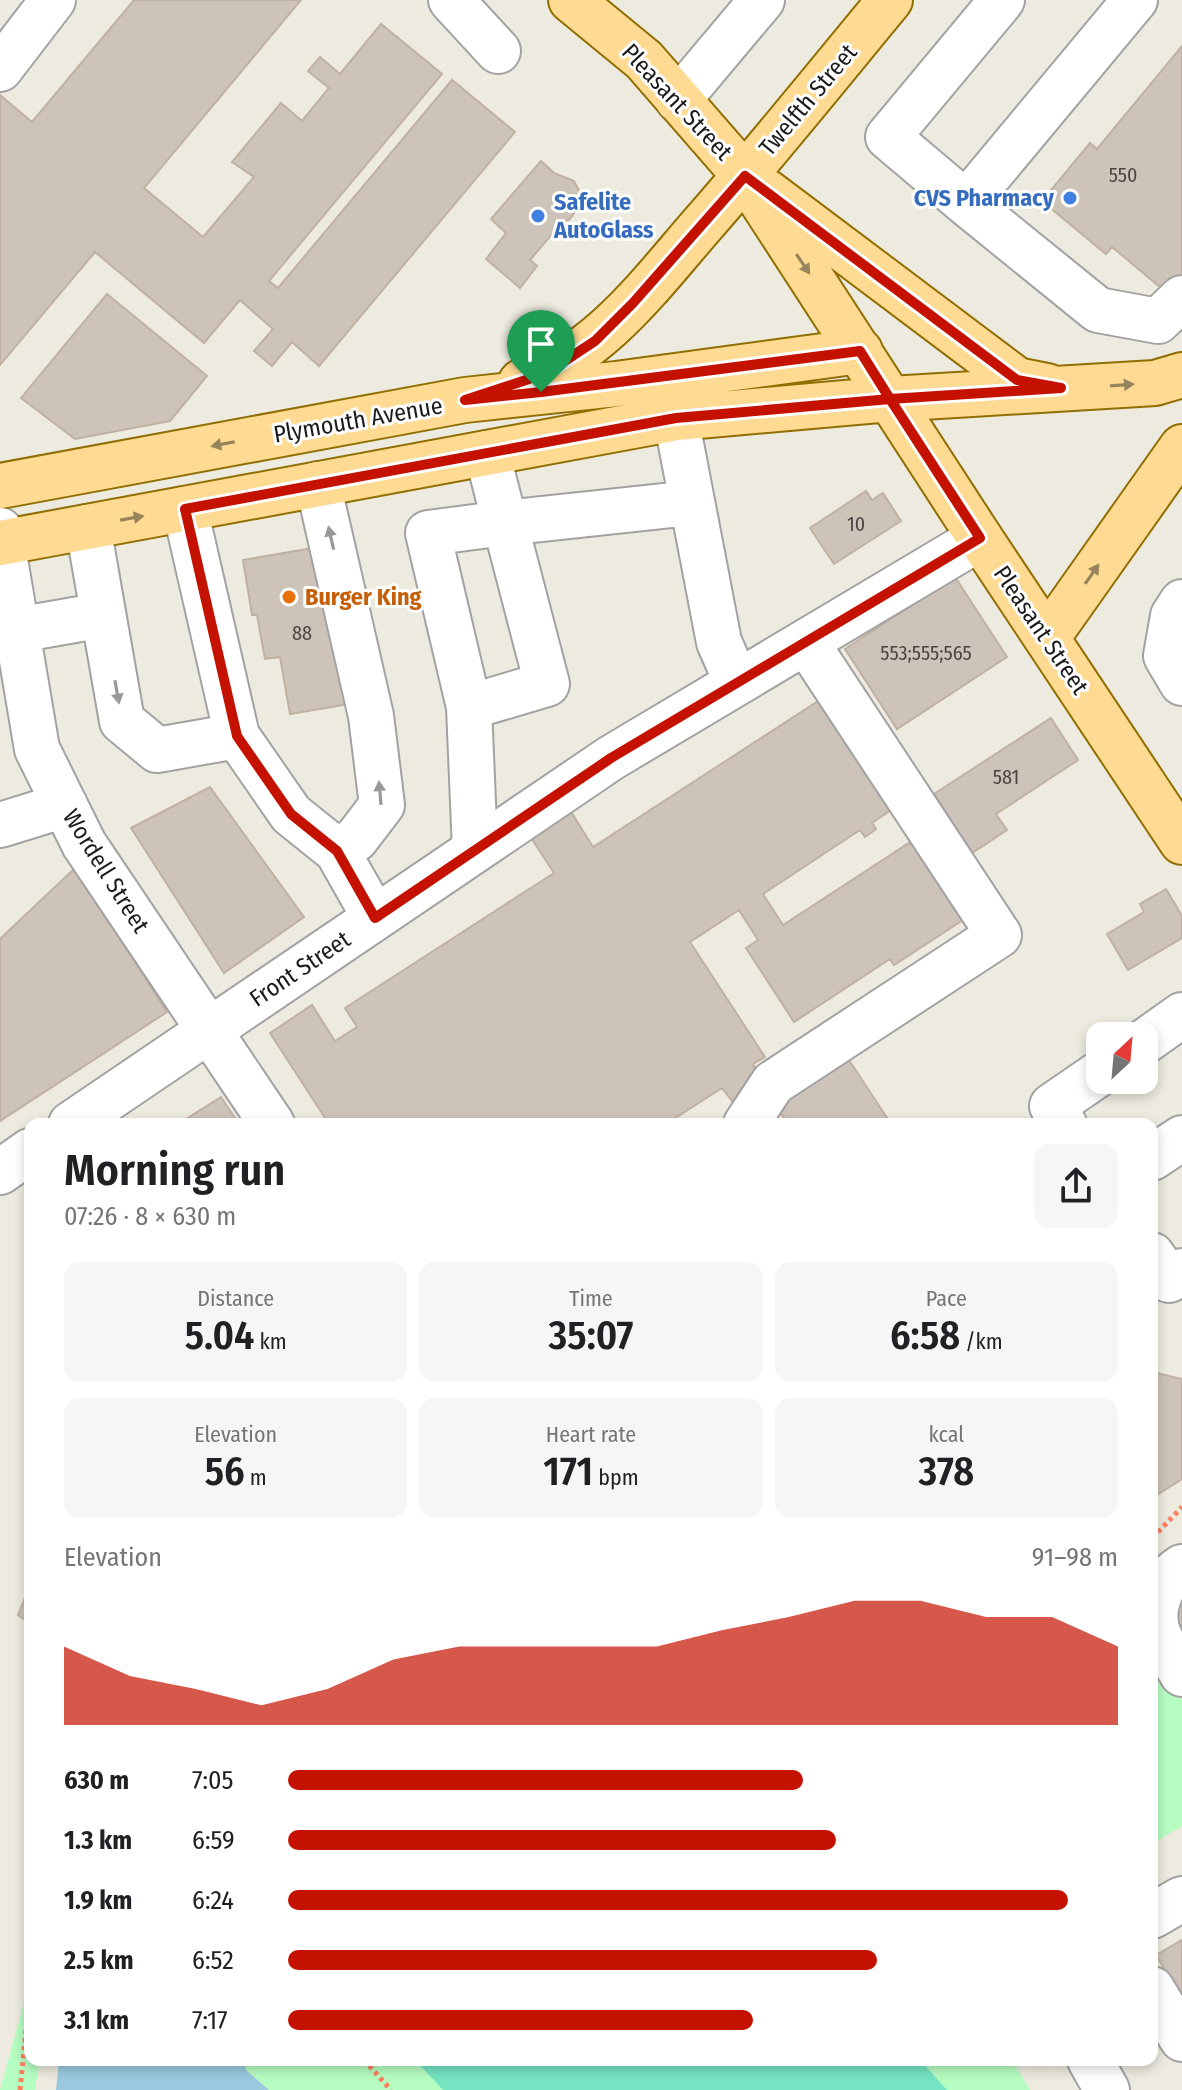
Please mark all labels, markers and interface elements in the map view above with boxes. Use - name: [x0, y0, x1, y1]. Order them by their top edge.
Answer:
- street label: Pleasant Street: [616, 38, 738, 166]
- street label: Twelfth Street: [753, 38, 863, 161]
- house number: 550: [1109, 163, 1137, 187]
- place label: CVS Pharmacy: [914, 184, 1055, 212]
- place label: Safelite AutoGlass: [553, 188, 654, 244]
- marker: CVS Pharmacy: [1061, 189, 1079, 207]
- marker: Safelite AutoGlass: [529, 207, 547, 225]
- one-way arrow: [795, 254, 810, 275]
- pin: [507, 310, 575, 392]
- icon: arrive: [519, 322, 563, 366]
- one-way arrow: [1110, 378, 1135, 391]
- street label: Plymouth Avenue: [271, 391, 445, 449]
- one-way arrow: [211, 439, 236, 451]
- one-way arrow: [120, 512, 145, 524]
- house number: 10: [847, 512, 865, 536]
- one-way arrow: [324, 525, 337, 550]
- street label: Pleasant Street: [988, 561, 1094, 700]
- one-way arrow: [1084, 564, 1099, 585]
- place label: Burger King: [305, 583, 421, 611]
- marker: Burger King: [280, 588, 298, 606]
- house number: 88: [292, 621, 312, 645]
- house number: 553;555;565: [880, 641, 972, 665]
- one-way arrow: [111, 679, 123, 704]
- house number: 581: [993, 765, 1019, 789]
- one-way arrow: [373, 780, 386, 805]
- street label: Wordell Street: [57, 804, 155, 938]
- street label: Front Street: [244, 925, 356, 1013]
- north arrow: [1086, 1022, 1158, 1094]
- map controls: [1086, 1022, 1158, 1094]
- text: Morning run: [64, 1144, 285, 1197]
- button: share: [1034, 1144, 1118, 1228]
- text: 07:26 · 8 × 630 m: [64, 1201, 236, 1232]
- text: Distance: [197, 1285, 274, 1312]
- text: Time: [569, 1285, 613, 1312]
- text: Pace: [926, 1285, 967, 1312]
- text: 5.04: [185, 1312, 254, 1360]
- text: 35:07: [549, 1312, 633, 1360]
- text: 6:58: [890, 1312, 960, 1360]
- text: km: [254, 1328, 287, 1355]
- text: /km: [960, 1328, 1003, 1355]
- text: Elevation: [194, 1421, 277, 1448]
- text: Heart rate: [546, 1421, 636, 1448]
- text: kcal: [929, 1421, 964, 1448]
- text: 56: [205, 1448, 245, 1496]
- text: 171: [543, 1448, 593, 1496]
- text: 378: [919, 1448, 974, 1496]
- text: m: [245, 1464, 267, 1491]
- text: bpm: [593, 1464, 639, 1491]
- text: Elevation: [64, 1542, 162, 1573]
- text: 91–98 m: [1032, 1542, 1118, 1573]
- text: 630 m: [64, 1765, 129, 1796]
- text: 7:05: [192, 1765, 234, 1796]
- text: 1.3 km: [64, 1825, 132, 1856]
- text: 6:59: [192, 1825, 235, 1856]
- text: 1.9 km: [64, 1885, 132, 1916]
- text: 6:24: [192, 1885, 234, 1916]
- text: 2.5 km: [64, 1945, 134, 1976]
- text: 6:52: [192, 1945, 234, 1976]
- text: 3.1 km: [64, 2005, 129, 2036]
- text: 7:17: [192, 2005, 228, 2036]

